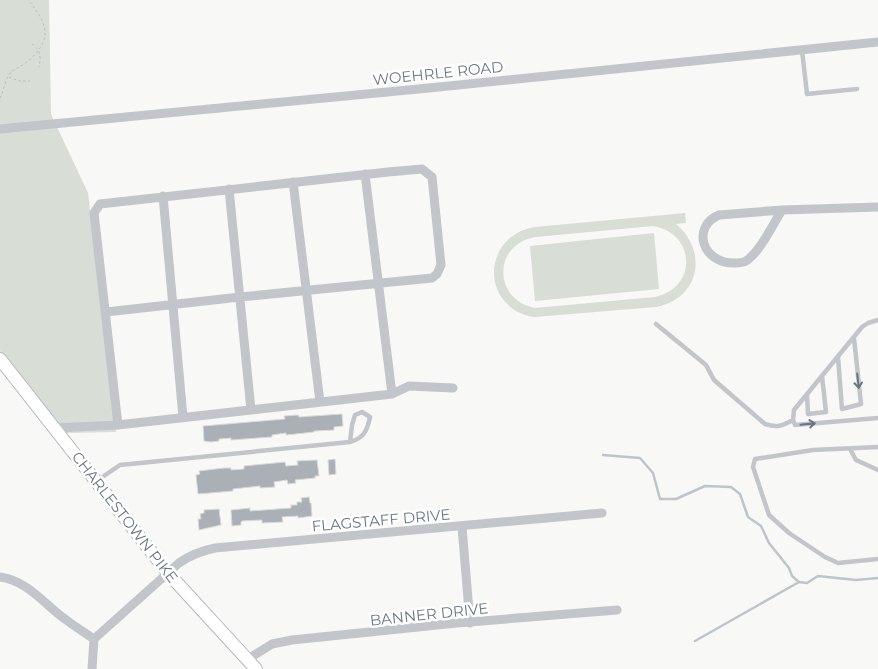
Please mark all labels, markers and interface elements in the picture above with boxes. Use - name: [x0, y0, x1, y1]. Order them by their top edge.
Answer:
- street label: WOEHRLE ROAD: [372, 57, 504, 89]
- one-way arrow: [853, 372, 863, 388]
- one-way arrow: [800, 419, 816, 429]
- street label: CHARLESTOWN PIKE: [68, 448, 182, 586]
- street label: FLAGSTAFF DRIVE: [311, 504, 451, 536]
- street label: BANNER DRIVE: [369, 598, 489, 630]

